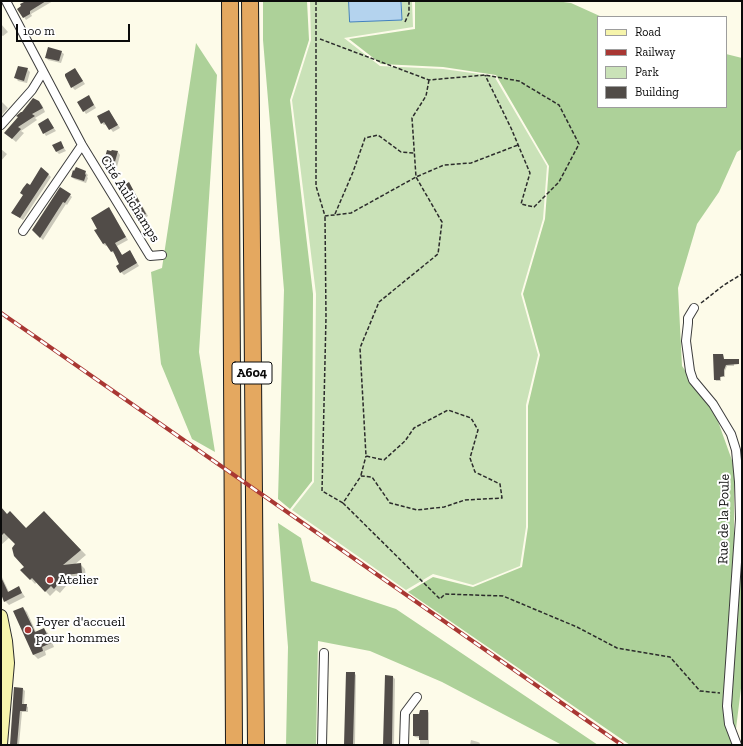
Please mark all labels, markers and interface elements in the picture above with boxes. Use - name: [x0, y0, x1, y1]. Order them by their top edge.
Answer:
- scale bar: [18, 16, 132, 42]
- legend: [597, 16, 727, 108]
- text: 100 m: [23, 24, 55, 38]
- text: Road: [635, 25, 661, 39]
- text: Railway: [635, 45, 676, 59]
- text: Park: [635, 65, 659, 79]
- text: Building: [635, 85, 679, 99]
- street label: Cité Aulichamps: [97, 152, 163, 246]
- road number: A604: [232, 362, 272, 384]
- street label: Rue de la Poule: [715, 474, 733, 564]
- place label: Atelier: [58, 572, 99, 588]
- marker: Atelier: [45, 575, 55, 585]
- place label: Foyer d'accueil pour hommes: [36, 614, 125, 646]
- marker: Foyer d'accueil pour hommes: [23, 625, 33, 635]

